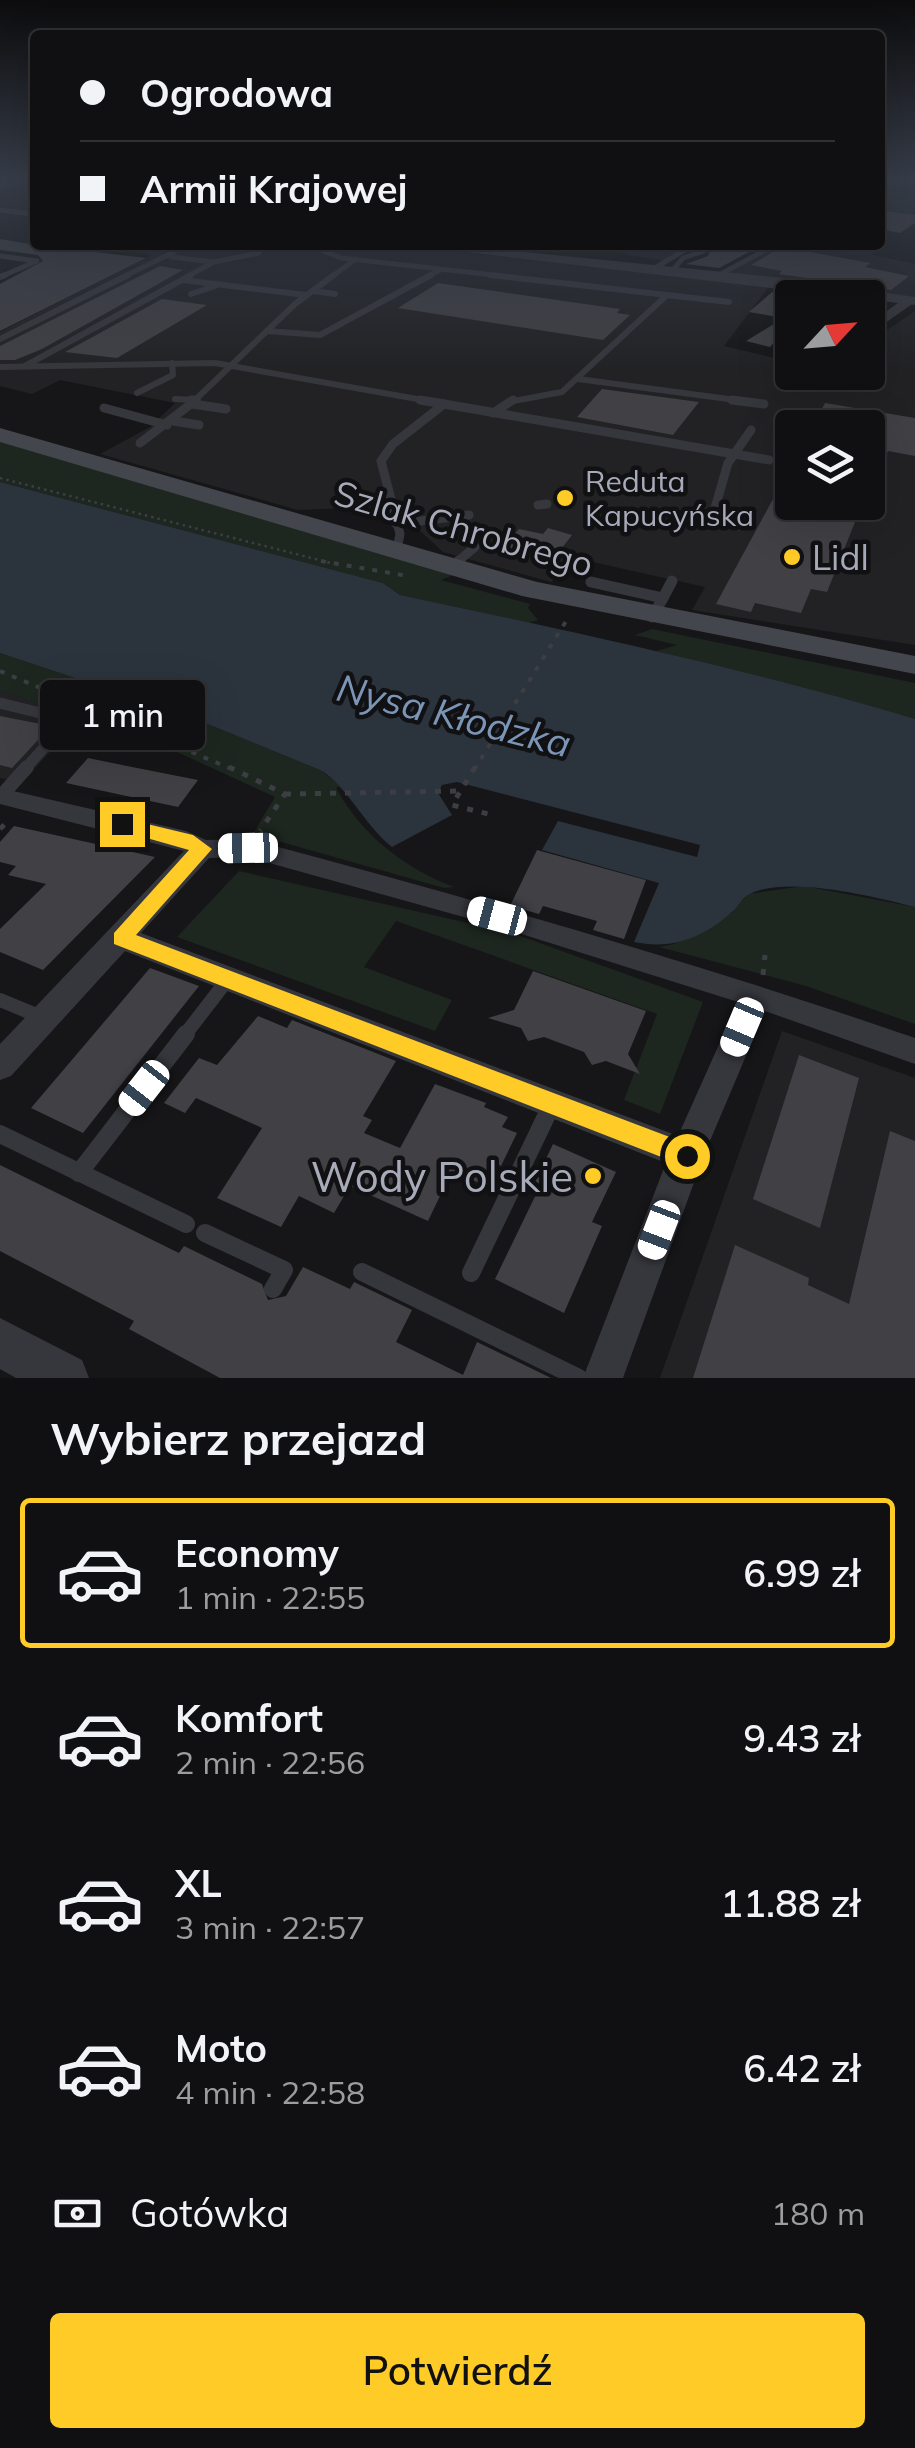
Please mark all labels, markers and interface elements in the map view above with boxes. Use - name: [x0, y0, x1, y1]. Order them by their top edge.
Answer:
- text: Ogrodowa: [140, 69, 333, 117]
- text: Armii Krajowej: [140, 165, 407, 213]
- north arrow: [775, 280, 885, 390]
- map controls: [775, 280, 885, 520]
- button: layers: [775, 410, 885, 520]
- place label: Reduta Kapucyńska: [585, 462, 754, 534]
- street label: Szlak Chrobrego: [330, 470, 598, 586]
- marker: Reduta Kapucyńska: [554, 487, 576, 509]
- place label: Lidl: [812, 535, 869, 579]
- marker: Lidl: [781, 546, 803, 568]
- water label: Nysa Kłodzka: [332, 663, 576, 767]
- callout: 1 min: [39, 679, 204, 749]
- text: 1 min: [81, 695, 164, 735]
- route end: [100, 802, 145, 847]
- car: [218, 832, 278, 864]
- car: [464, 894, 530, 938]
- car: [716, 994, 768, 1060]
- car: [114, 1055, 174, 1121]
- route start: [665, 1134, 710, 1179]
- place label: Wody Polskie: [311, 1150, 573, 1203]
- marker: Wody Polskie: [582, 1165, 604, 1187]
- car: [634, 1197, 684, 1263]
- text: Wybierz przejazd: [50, 1410, 426, 1466]
- icon: car: [55, 1528, 145, 1618]
- text: Economy: [175, 1529, 339, 1577]
- text: 6.99 zł: [743, 1549, 860, 1597]
- text: 1 min · 22:55: [175, 1577, 365, 1617]
- icon: car: [55, 1693, 145, 1783]
- text: Komfort: [175, 1694, 323, 1742]
- text: 9.43 zł: [743, 1714, 860, 1762]
- text: 2 min · 22:56: [175, 1742, 365, 1782]
- icon: car: [55, 1858, 145, 1948]
- text: XL: [175, 1859, 222, 1907]
- text: 11.88 zł: [720, 1879, 860, 1927]
- text: 3 min · 22:57: [175, 1907, 365, 1947]
- icon: car: [55, 2023, 145, 2113]
- text: Moto: [175, 2024, 267, 2072]
- text: 6.42 zł: [743, 2044, 860, 2092]
- text: 4 min · 22:58: [175, 2072, 365, 2112]
- icon: cash: [50, 2186, 105, 2241]
- text: Gotówka: [130, 2189, 289, 2237]
- text: 180 m: [771, 2193, 865, 2233]
- button: Potwierdź: [50, 2313, 865, 2428]

